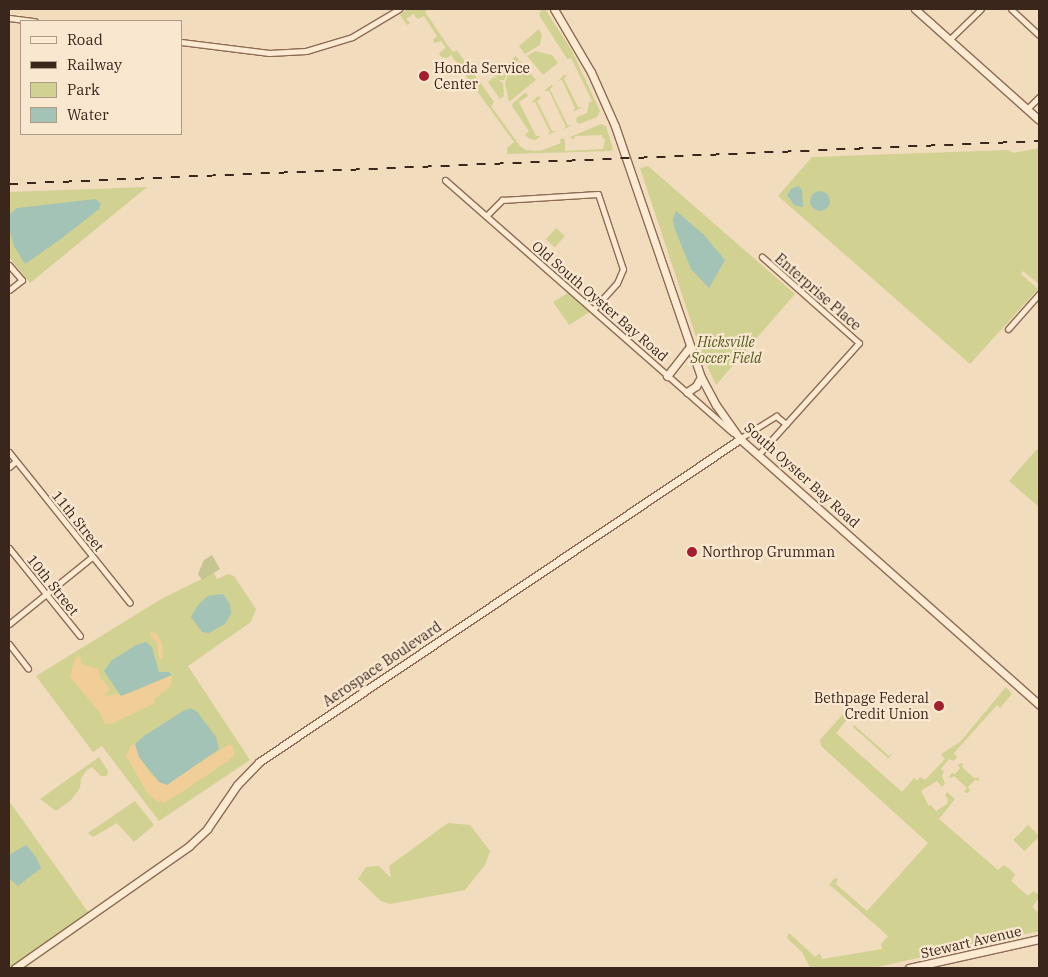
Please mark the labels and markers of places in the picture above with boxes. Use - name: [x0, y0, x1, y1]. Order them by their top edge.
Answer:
- place label: Honda Service Center: [434, 60, 530, 92]
- marker: Honda Service Center: [418, 70, 430, 82]
- place label: Northrop Grumman: [702, 544, 835, 560]
- marker: Northrop Grumman: [686, 546, 698, 558]
- place label: Bethpage Federal Credit Union: [814, 690, 929, 722]
- marker: Bethpage Federal Credit Union: [933, 700, 945, 712]

